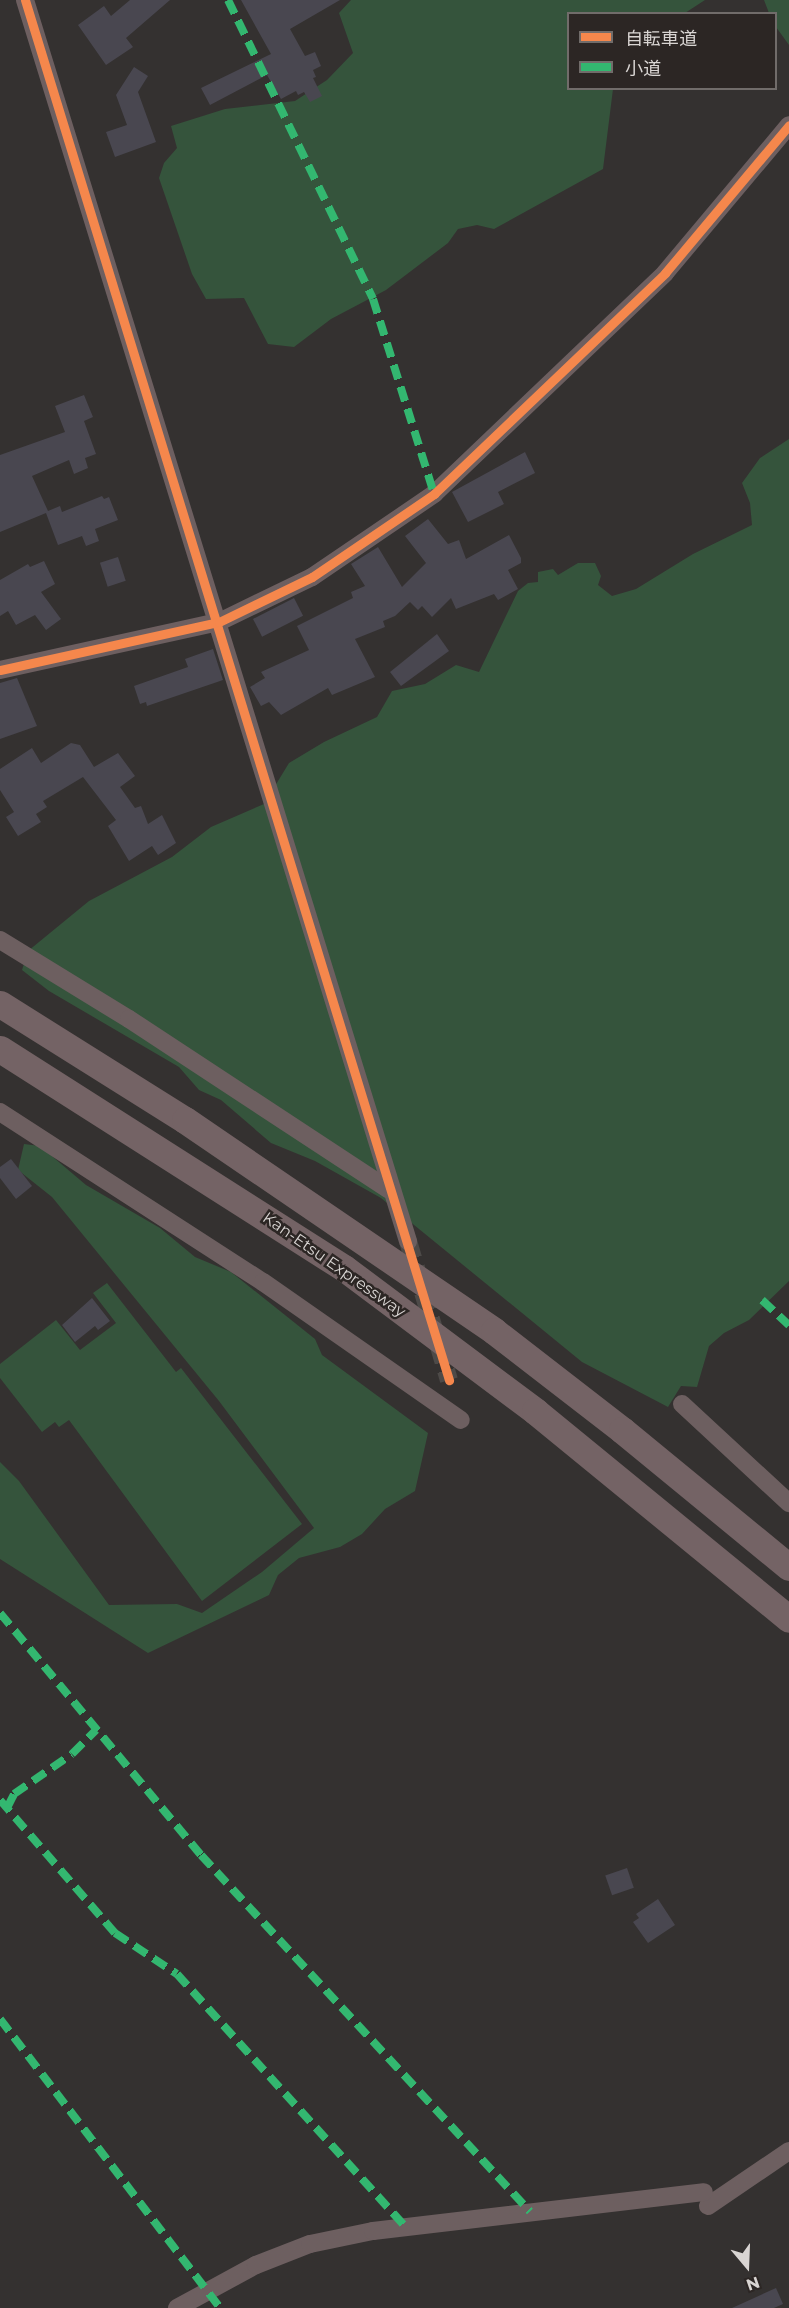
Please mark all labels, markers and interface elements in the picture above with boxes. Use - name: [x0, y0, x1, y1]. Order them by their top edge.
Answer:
- legend: [567, 12, 777, 90]
- text: 自転車道: [625, 28, 697, 50]
- text: 小道: [625, 58, 661, 80]
- street label: Kan-Etsu Expressway: [259, 1208, 409, 1322]
- north arrow: [717, 2236, 777, 2296]
- text: N: [744, 2272, 762, 2295]

